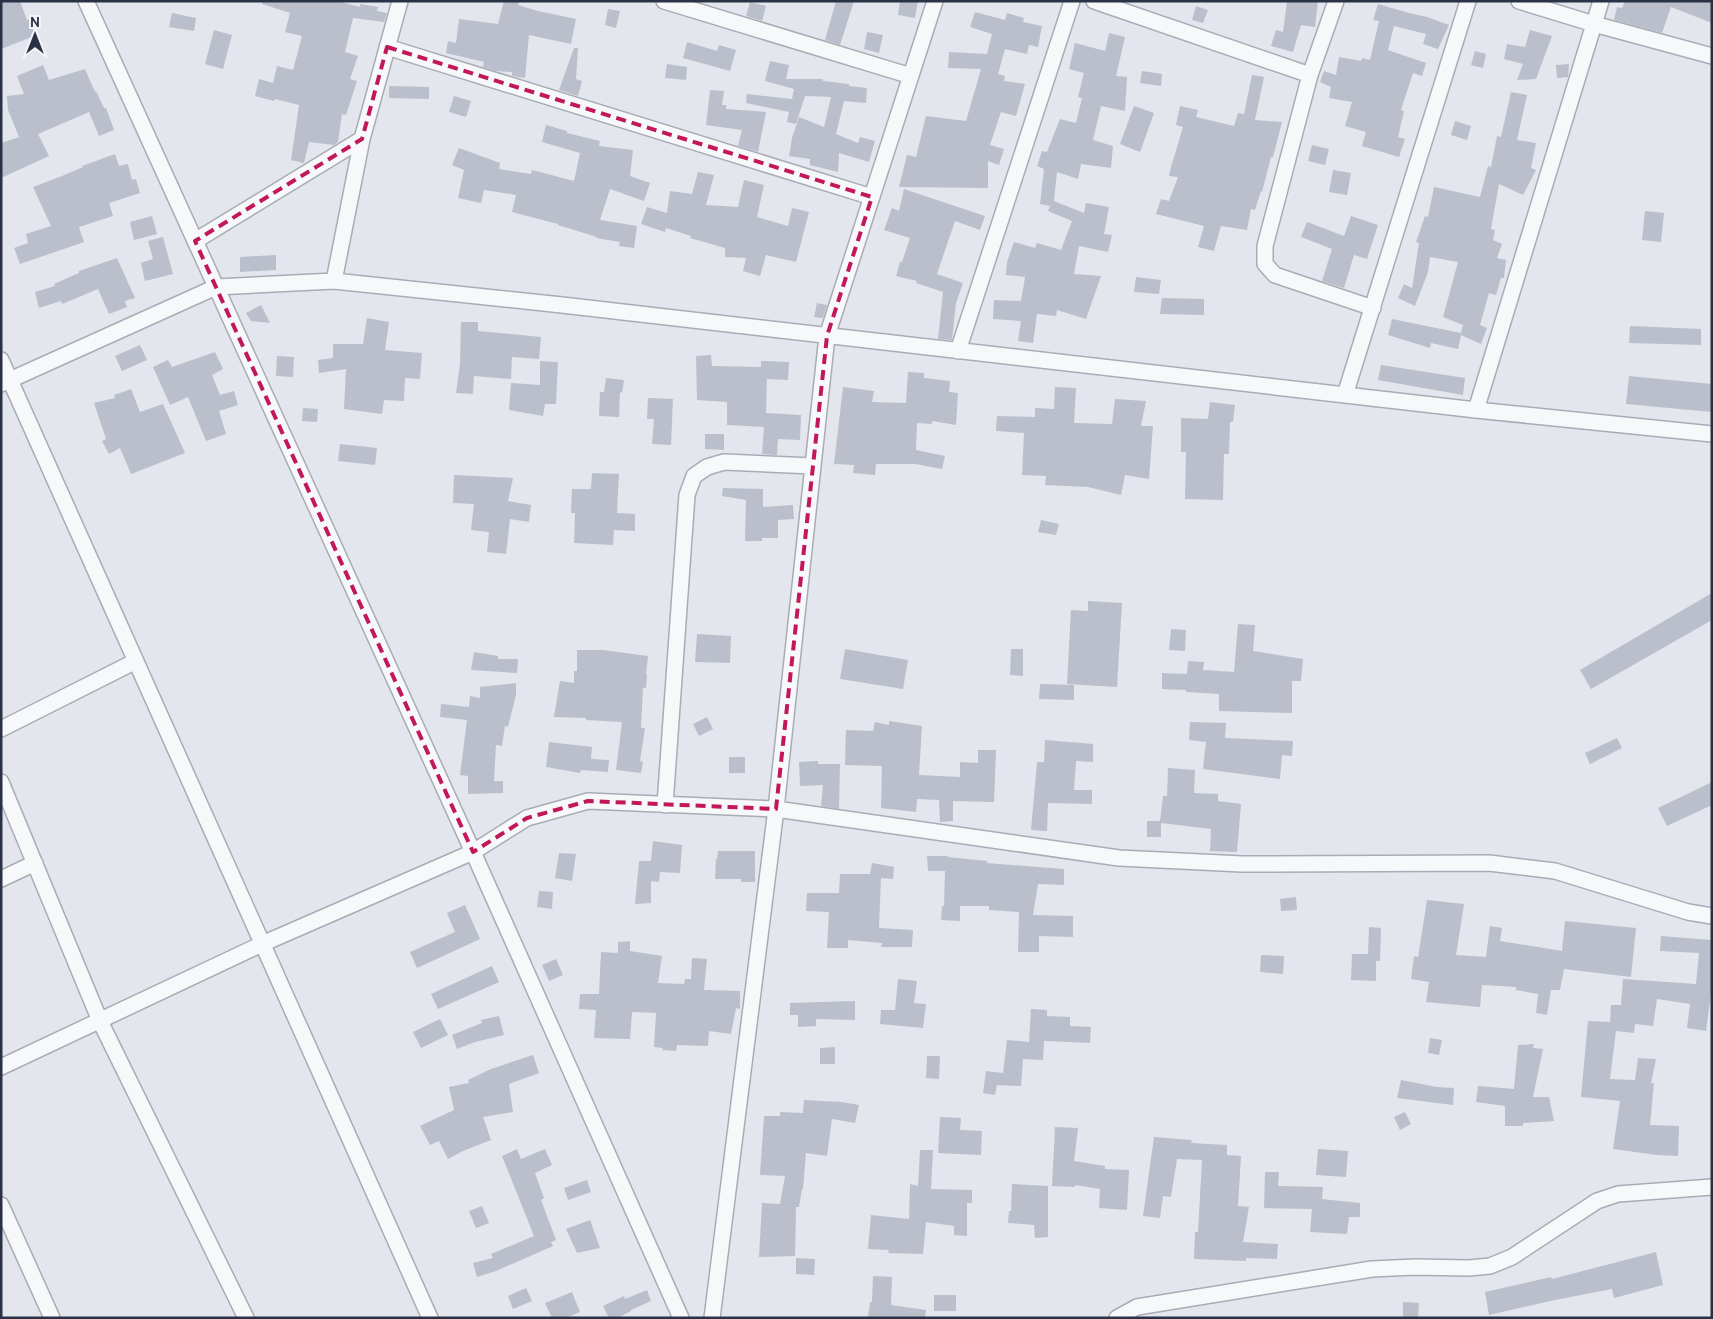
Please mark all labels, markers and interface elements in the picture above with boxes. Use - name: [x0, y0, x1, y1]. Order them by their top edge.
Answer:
- north arrow: [10, 10, 60, 60]
- text: N: [30, 13, 40, 31]

